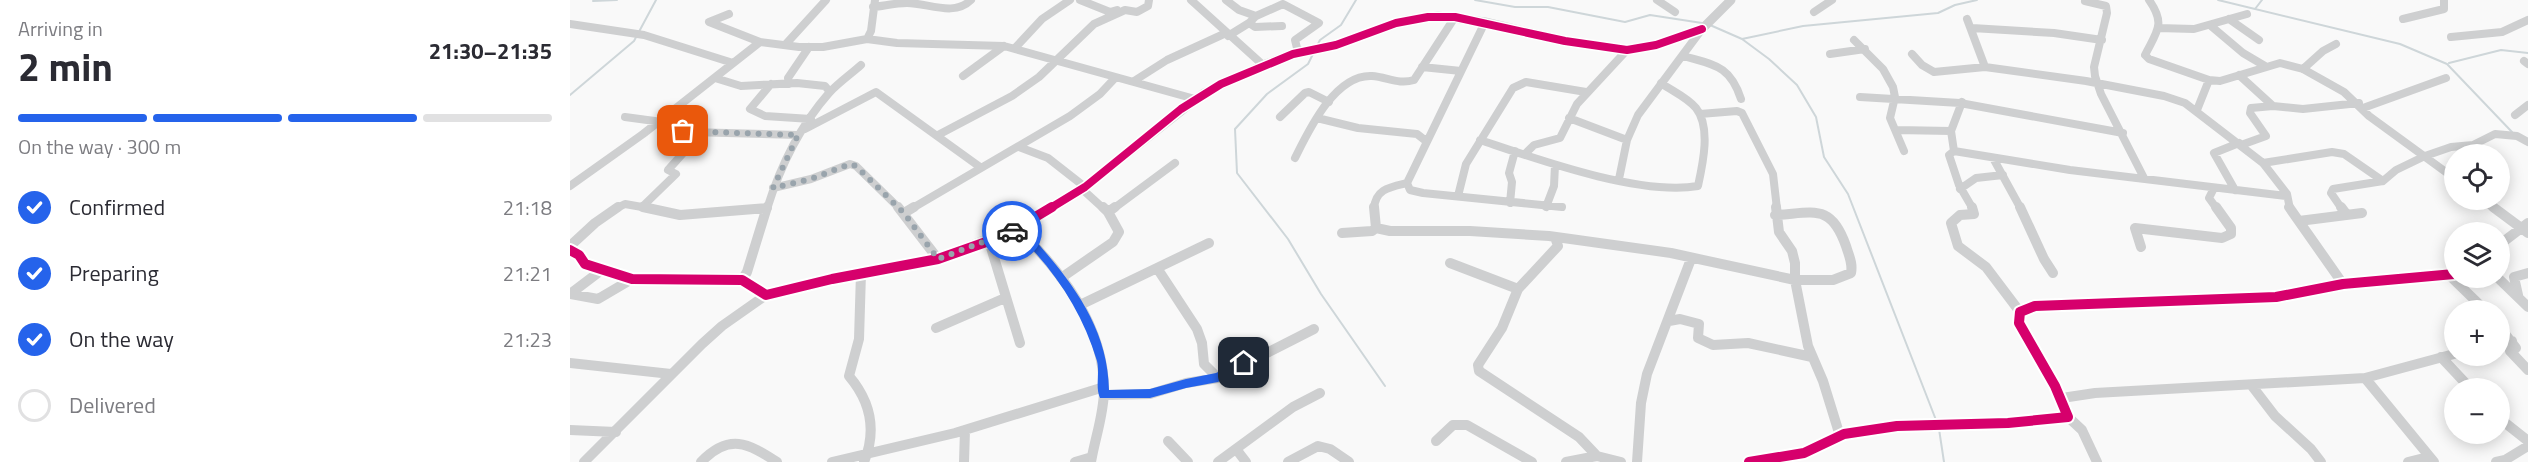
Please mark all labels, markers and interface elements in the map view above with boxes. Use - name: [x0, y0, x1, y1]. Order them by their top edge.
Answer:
- text: Arriving in: [18, 13, 103, 44]
- text: 21:30–21:35: [429, 34, 552, 68]
- text: 2 min: [18, 37, 113, 96]
- pin: [657, 105, 708, 156]
- icon: bag: [666, 114, 699, 147]
- text: On the way · 300 m: [18, 131, 181, 162]
- map controls: [2444, 144, 2510, 444]
- button: locate: [2444, 144, 2510, 210]
- text: Confirmed: [69, 190, 165, 224]
- icon: check: [18, 191, 51, 224]
- text: 21:18: [503, 192, 552, 223]
- courier: [982, 201, 1042, 261]
- icon: car: [996, 215, 1029, 248]
- button: layers: [2444, 222, 2510, 288]
- text: Preparing: [69, 256, 159, 290]
- icon: check: [18, 257, 51, 290]
- text: 21:21: [503, 258, 552, 289]
- button: +: [2444, 300, 2510, 366]
- text: On the way: [69, 322, 174, 356]
- icon: check: [18, 323, 51, 356]
- text: 21:23: [503, 324, 552, 355]
- pin: [1218, 337, 1269, 388]
- icon: home: [1227, 346, 1260, 379]
- button: −: [2444, 378, 2510, 444]
- text: Delivered: [69, 388, 156, 422]

